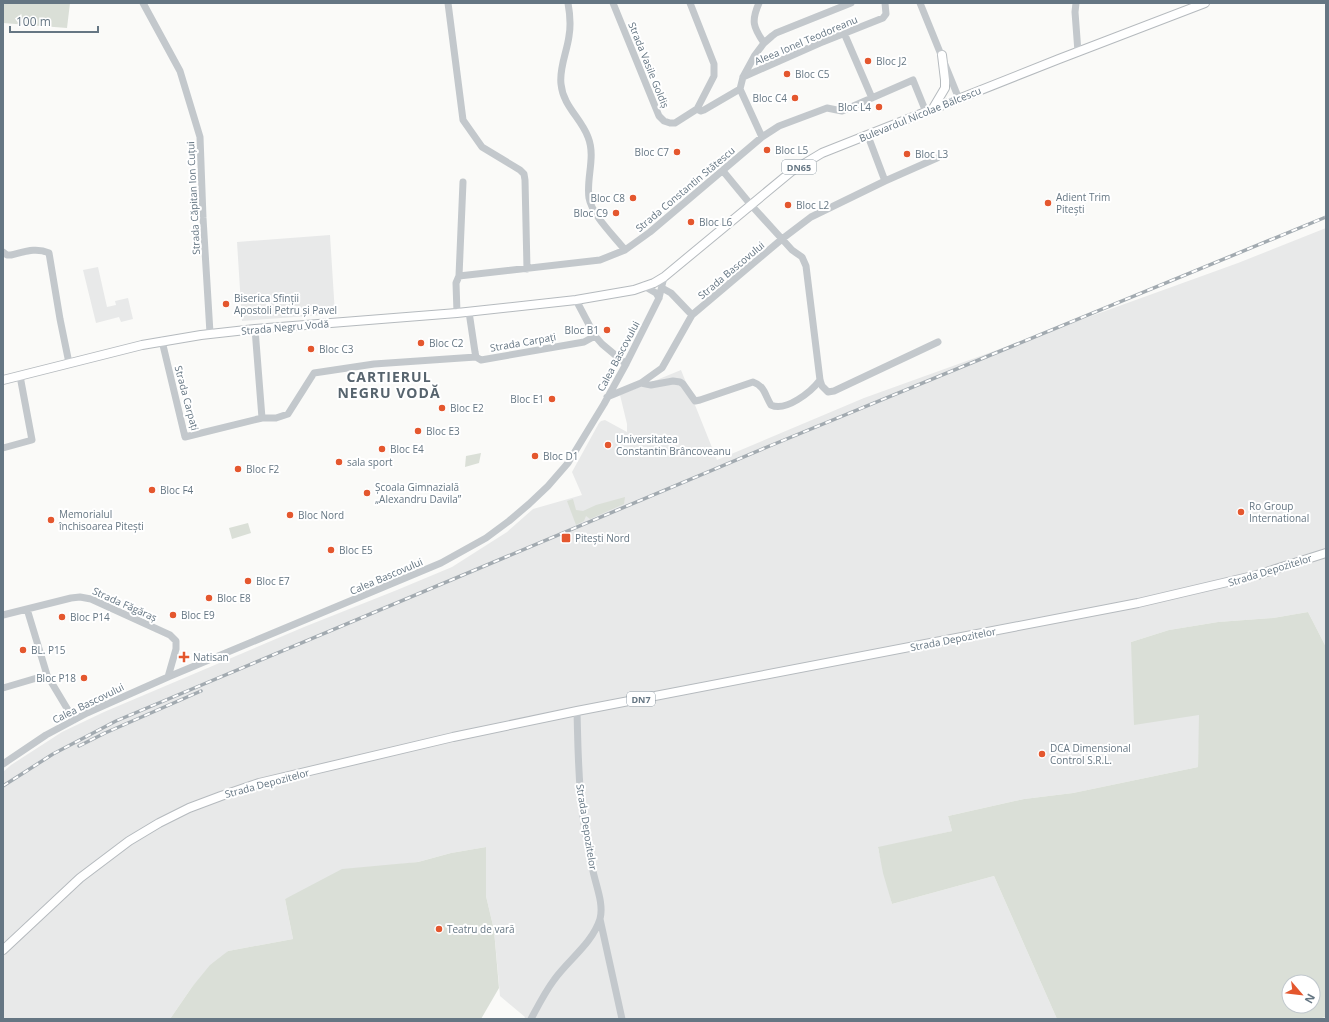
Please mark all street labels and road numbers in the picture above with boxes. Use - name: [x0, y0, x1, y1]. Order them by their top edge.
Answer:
- street label: Aleea Ionel Teodoreanu: [752, 12, 860, 68]
- street label: Strada Vasile Goldiș: [625, 20, 673, 110]
- street label: Bulevardul Nicolae Bălcescu: [857, 83, 983, 145]
- street label: Strada Căpitan Ion Cuțui: [183, 141, 203, 255]
- street label: Strada Constantin Stătescu: [632, 143, 738, 235]
- road number: DN65: [782, 160, 816, 174]
- street label: Strada Bascovului: [695, 238, 767, 302]
- street label: Strada Negru Vodă: [241, 316, 329, 338]
- street label: Calea Bascovului: [593, 318, 643, 394]
- street label: Strada Carpați: [489, 329, 557, 355]
- street label: Strada Carpați: [172, 364, 202, 432]
- street label: Strada Depozitelor: [1226, 551, 1314, 589]
- street label: Calea Bascovului: [347, 554, 425, 598]
- street label: Strada Făgăraș: [91, 584, 160, 625]
- street label: Strada Depozitelor: [909, 624, 997, 654]
- street label: Calea Bascovului: [50, 680, 126, 726]
- road number: DN7: [627, 692, 655, 706]
- street label: Strada Depozitelor: [223, 765, 311, 801]
- street label: Strada Depozitelor: [573, 783, 601, 871]

